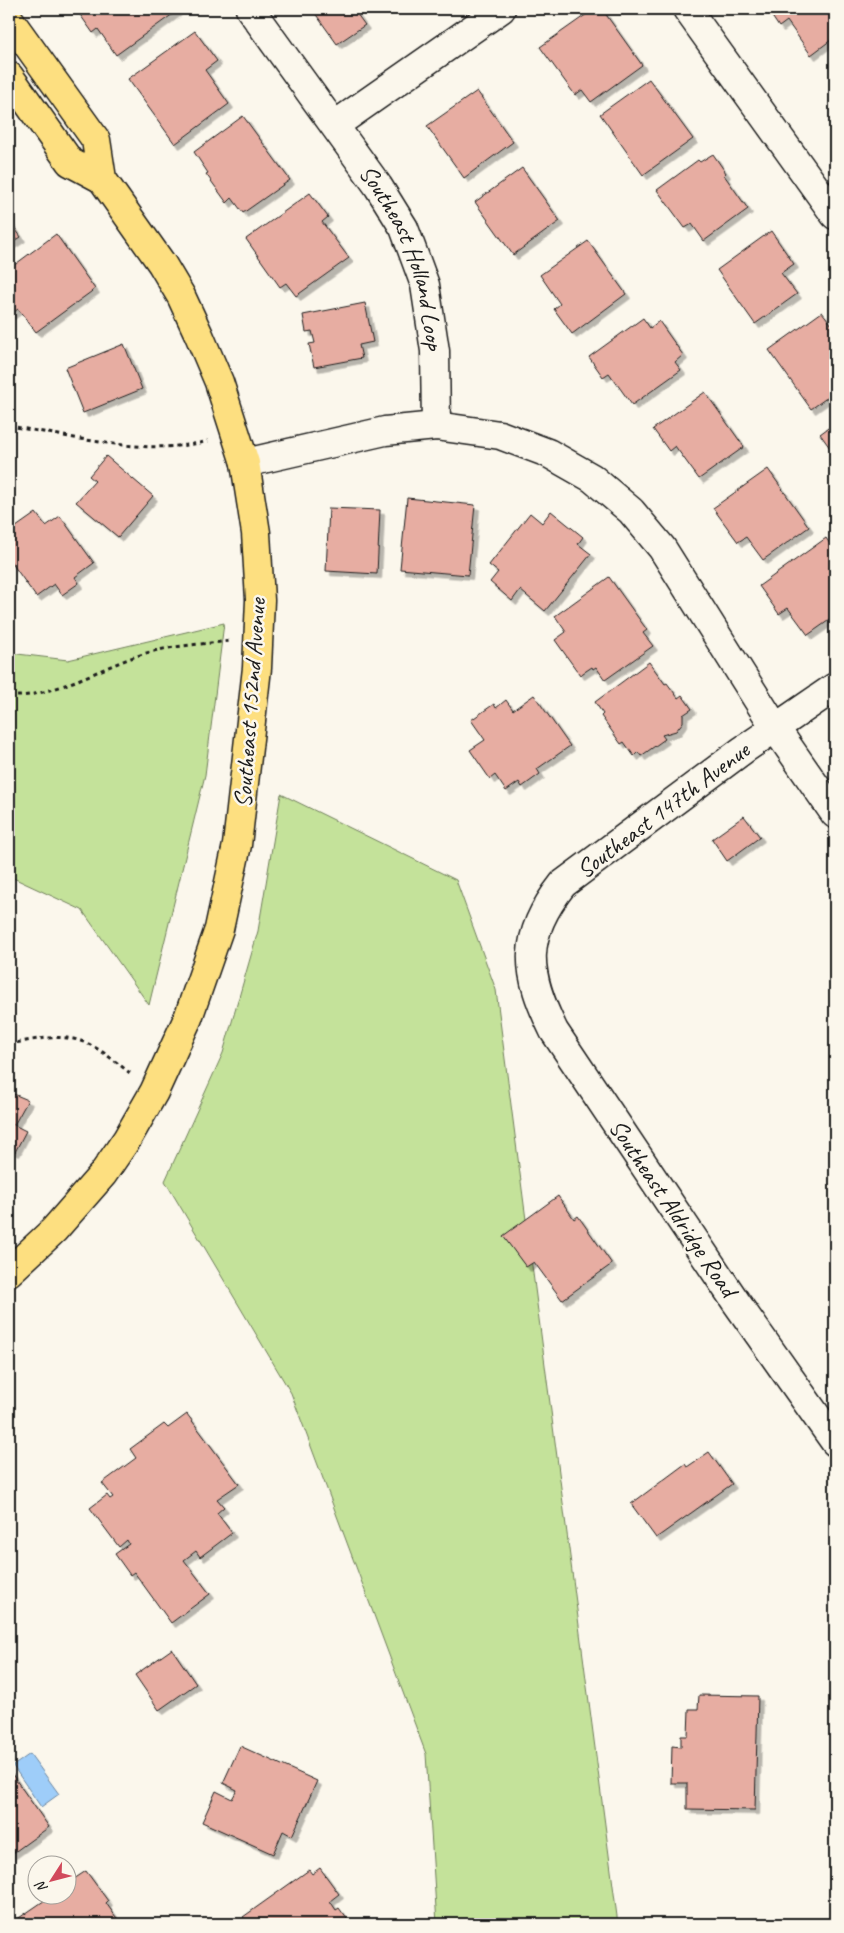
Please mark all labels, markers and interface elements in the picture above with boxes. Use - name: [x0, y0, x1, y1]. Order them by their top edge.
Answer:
- street label: Southeast Holland Loop: [352, 158, 451, 354]
- street label: Southeast 152nd Avenue: [227, 595, 273, 809]
- street label: Southeast 147th Avenue: [570, 733, 757, 886]
- street label: Southeast Aldridge Road: [602, 1113, 747, 1306]
- north arrow: [28, 1856, 78, 1906]
- text: N: [31, 1877, 51, 1896]

